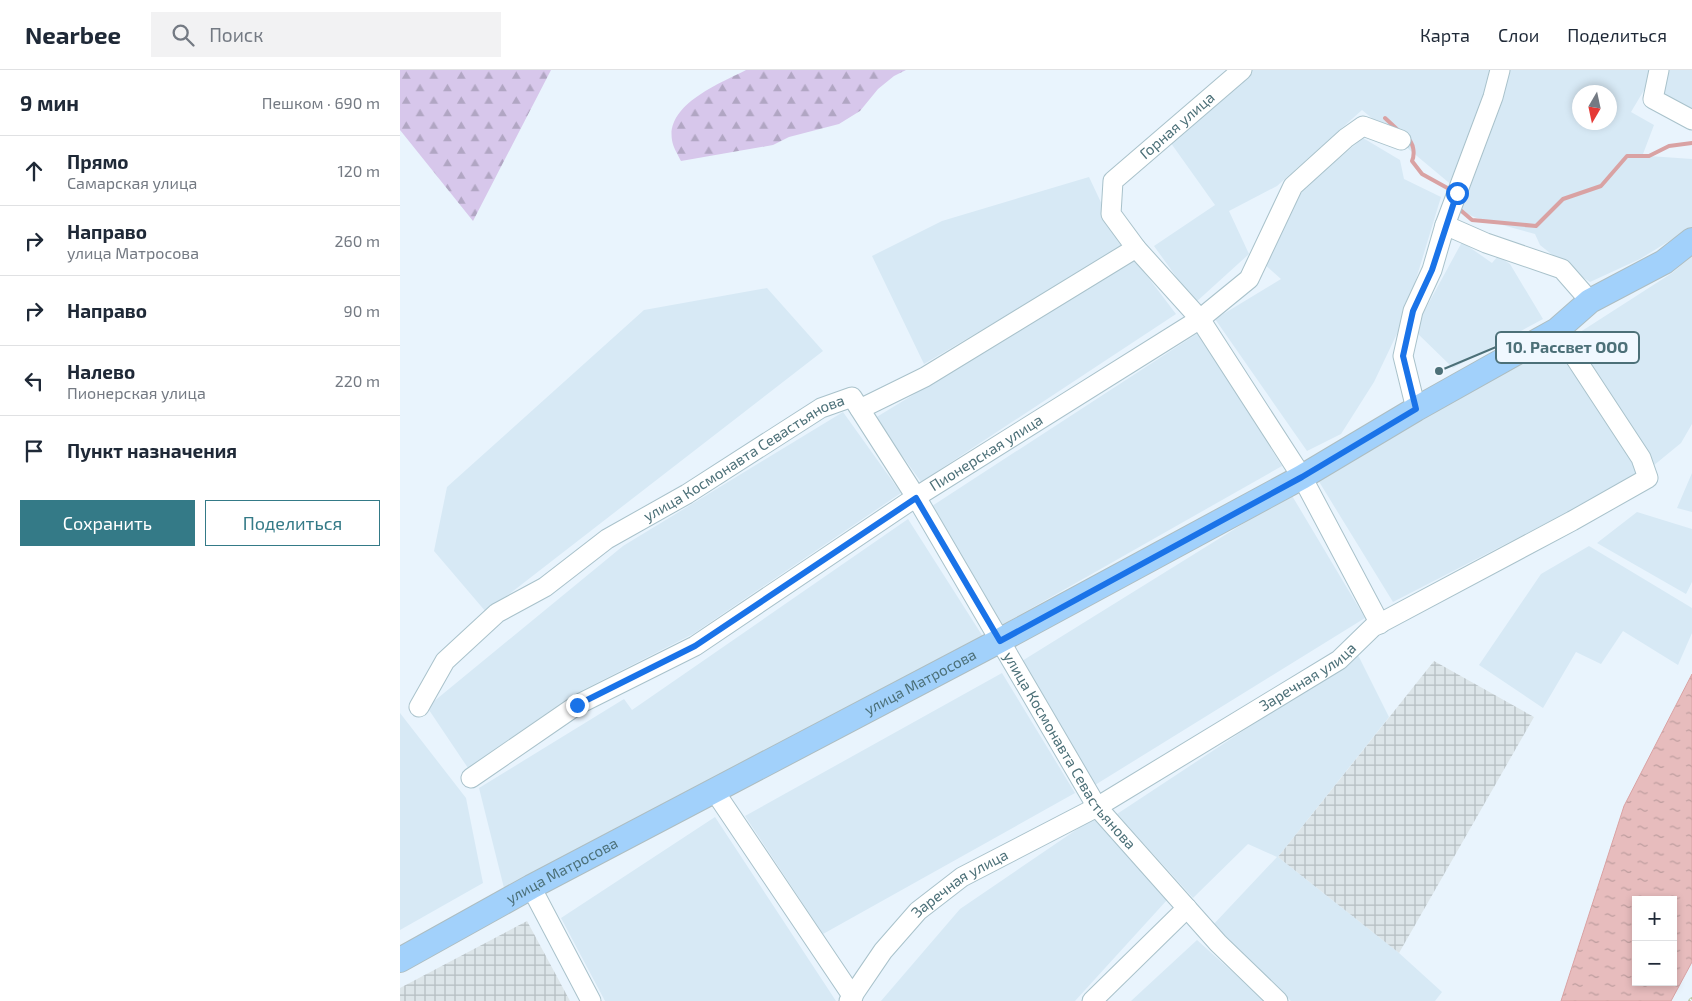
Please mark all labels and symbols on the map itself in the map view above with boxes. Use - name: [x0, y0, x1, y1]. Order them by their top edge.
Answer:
- north arrow: [1572, 85, 1617, 130]
- street label: Горная улица: [1135, 88, 1218, 162]
- route start: [1446, 182, 1469, 205]
- callout: 10. Рассвет ООО: [1496, 332, 1639, 363]
- text: 10. Рассвет ООО: [1506, 337, 1628, 356]
- street label: улица Космонавта Севастьянова: [640, 390, 847, 526]
- street label: Пионерская улица: [926, 410, 1046, 494]
- street label: Заречная улица: [1256, 639, 1359, 714]
- street label: улица Матросова: [861, 645, 979, 719]
- street label: улица Космонавта Севастьянова: [999, 648, 1140, 852]
- route end: [566, 694, 589, 717]
- street label: улица Матросова: [503, 833, 621, 908]
- street label: Заречная улица: [907, 845, 1011, 920]

